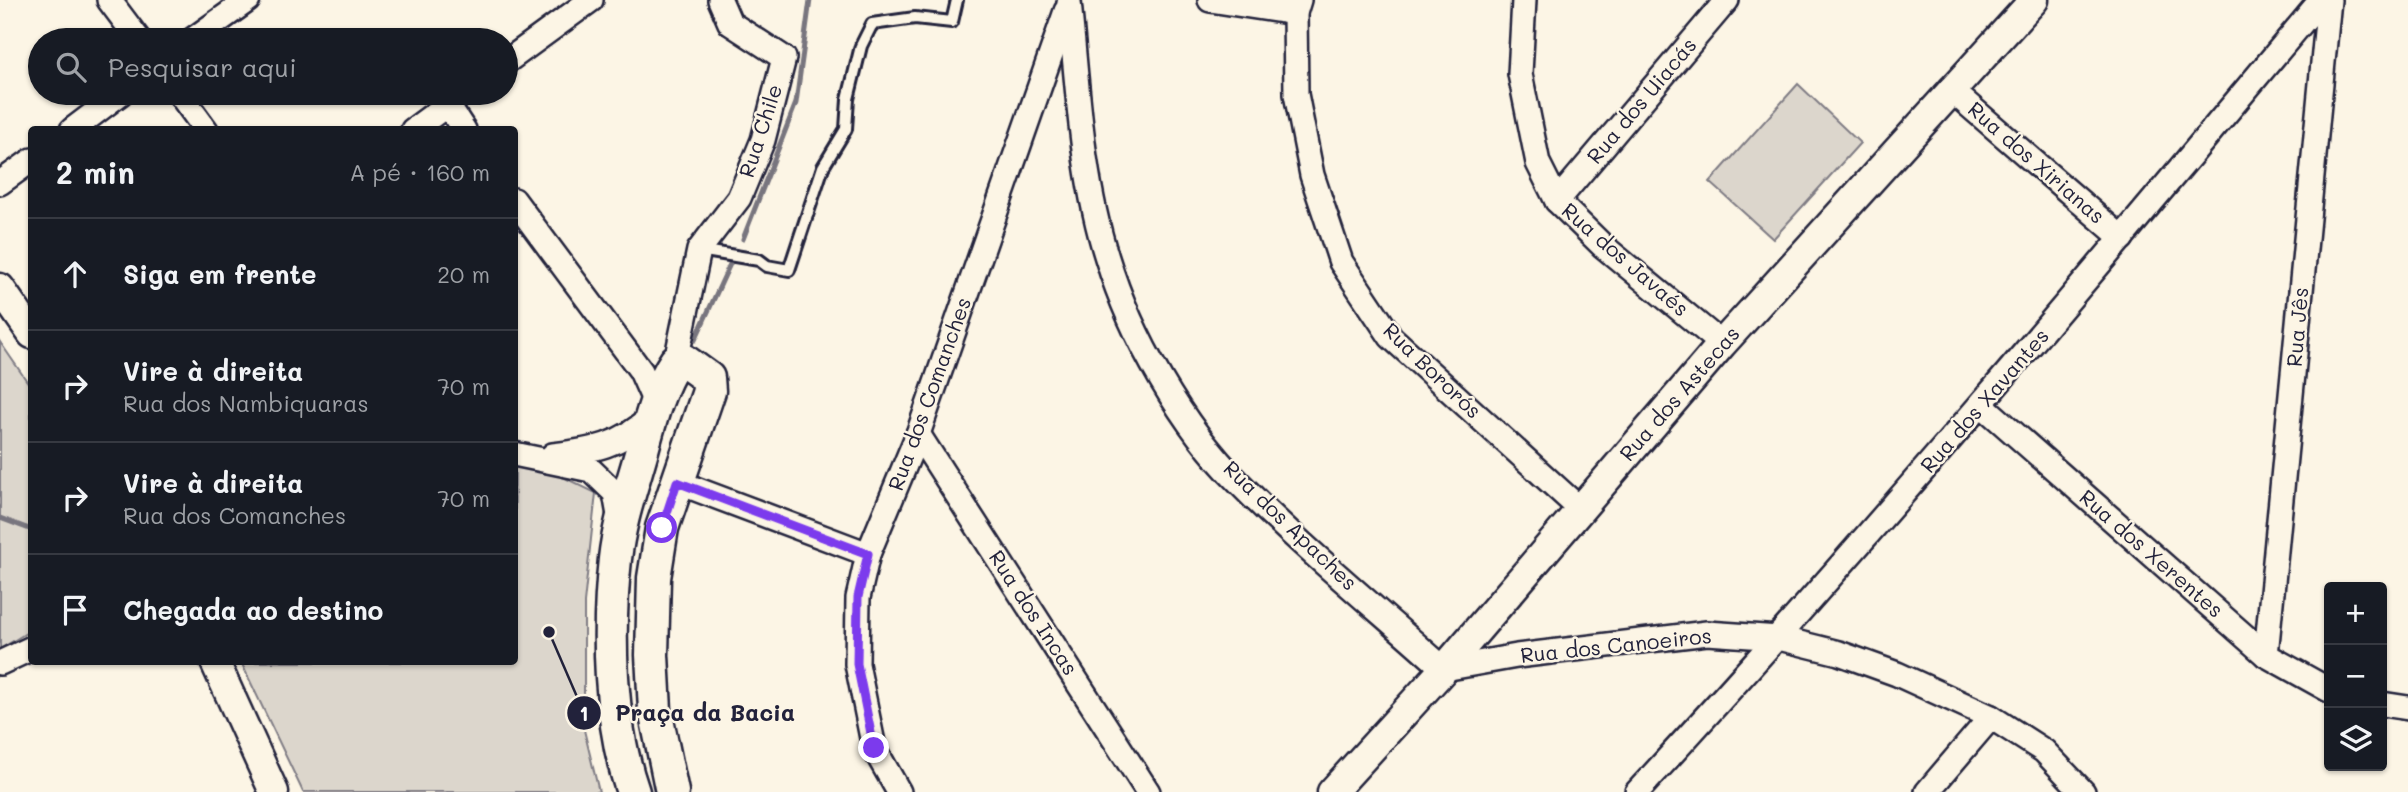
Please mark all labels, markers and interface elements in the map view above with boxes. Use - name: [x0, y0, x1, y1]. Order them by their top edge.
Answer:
- search box: [28, 28, 518, 105]
- street label: Rua dos Uiacás: [1580, 31, 1702, 169]
- icon: search: [52, 48, 90, 86]
- text: Pesquisar aqui: [108, 50, 297, 84]
- street label: Rua Chile: [732, 81, 787, 181]
- street label: Rua dos Xirianas: [1963, 95, 2111, 229]
- text: 2 min: [56, 152, 135, 192]
- text: A pé · 160 m: [349, 157, 490, 187]
- street label: Rua dos Javaés: [1557, 196, 1695, 322]
- icon: ahead: [56, 255, 94, 293]
- text: Siga em frente: [123, 257, 317, 291]
- text: 20 m: [437, 259, 490, 289]
- street label: Rua Jês: [2280, 286, 2313, 368]
- street label: Rua dos Comanches: [881, 293, 976, 494]
- street label: Rua Bororós: [1378, 316, 1488, 424]
- street label: Rua dos Astecas: [1613, 320, 1745, 466]
- street label: Rua dos Xavantes: [1914, 322, 2054, 478]
- text: Vire à direita: [123, 354, 303, 388]
- icon: right: [56, 367, 94, 405]
- text: 70 m: [437, 371, 490, 401]
- text: Rua dos Nambiquaras: [123, 388, 369, 418]
- street label: Rua dos Apaches: [1219, 454, 1364, 596]
- text: Vire à direita: [123, 466, 303, 500]
- icon: right: [56, 479, 94, 517]
- text: 70 m: [437, 483, 490, 513]
- street label: Rua dos Xerentes: [2074, 483, 2230, 623]
- text: Rua dos Comanches: [123, 500, 346, 530]
- route start: [646, 512, 677, 543]
- street label: Rua dos Incas: [984, 544, 1085, 680]
- map controls: [2324, 582, 2387, 771]
- button: +: [2324, 582, 2387, 645]
- icon: arrive: [56, 591, 94, 629]
- text: Chegada ao destino: [123, 593, 383, 627]
- street label: Rua dos Canoeiros: [1519, 621, 1713, 668]
- button: −: [2324, 645, 2387, 708]
- callout: Praça da Bacia: [566, 691, 809, 735]
- text: Praça da Bacia: [615, 697, 795, 727]
- text: 1: [579, 699, 589, 726]
- button: layers: [2324, 708, 2387, 771]
- route end: [858, 732, 889, 763]

